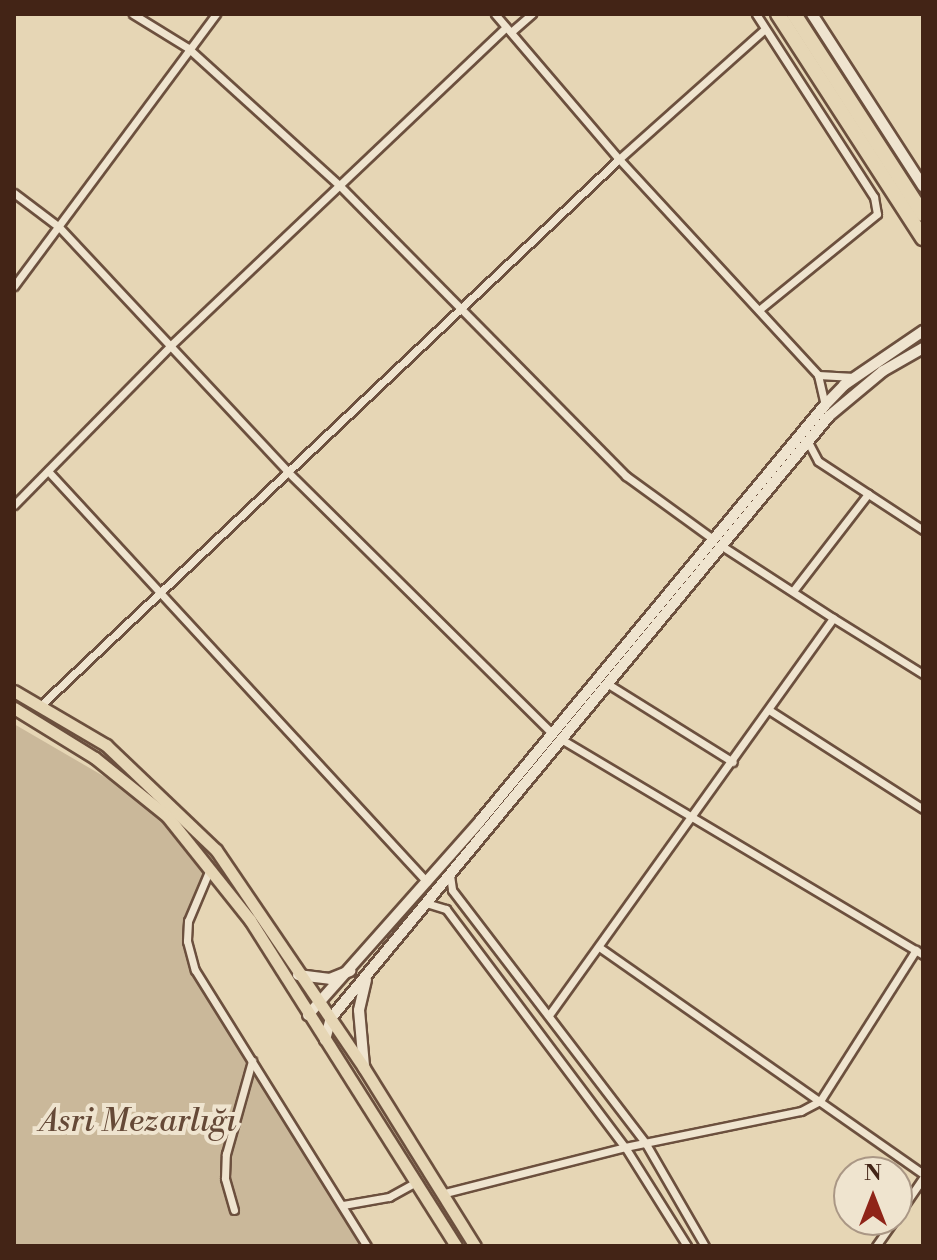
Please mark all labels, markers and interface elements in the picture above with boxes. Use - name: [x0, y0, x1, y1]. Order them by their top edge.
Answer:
- park label: Asri Mezarlığı: [39, 1102, 237, 1140]
- north arrow: [833, 1156, 913, 1236]
- text: N: [864, 1160, 882, 1187]

